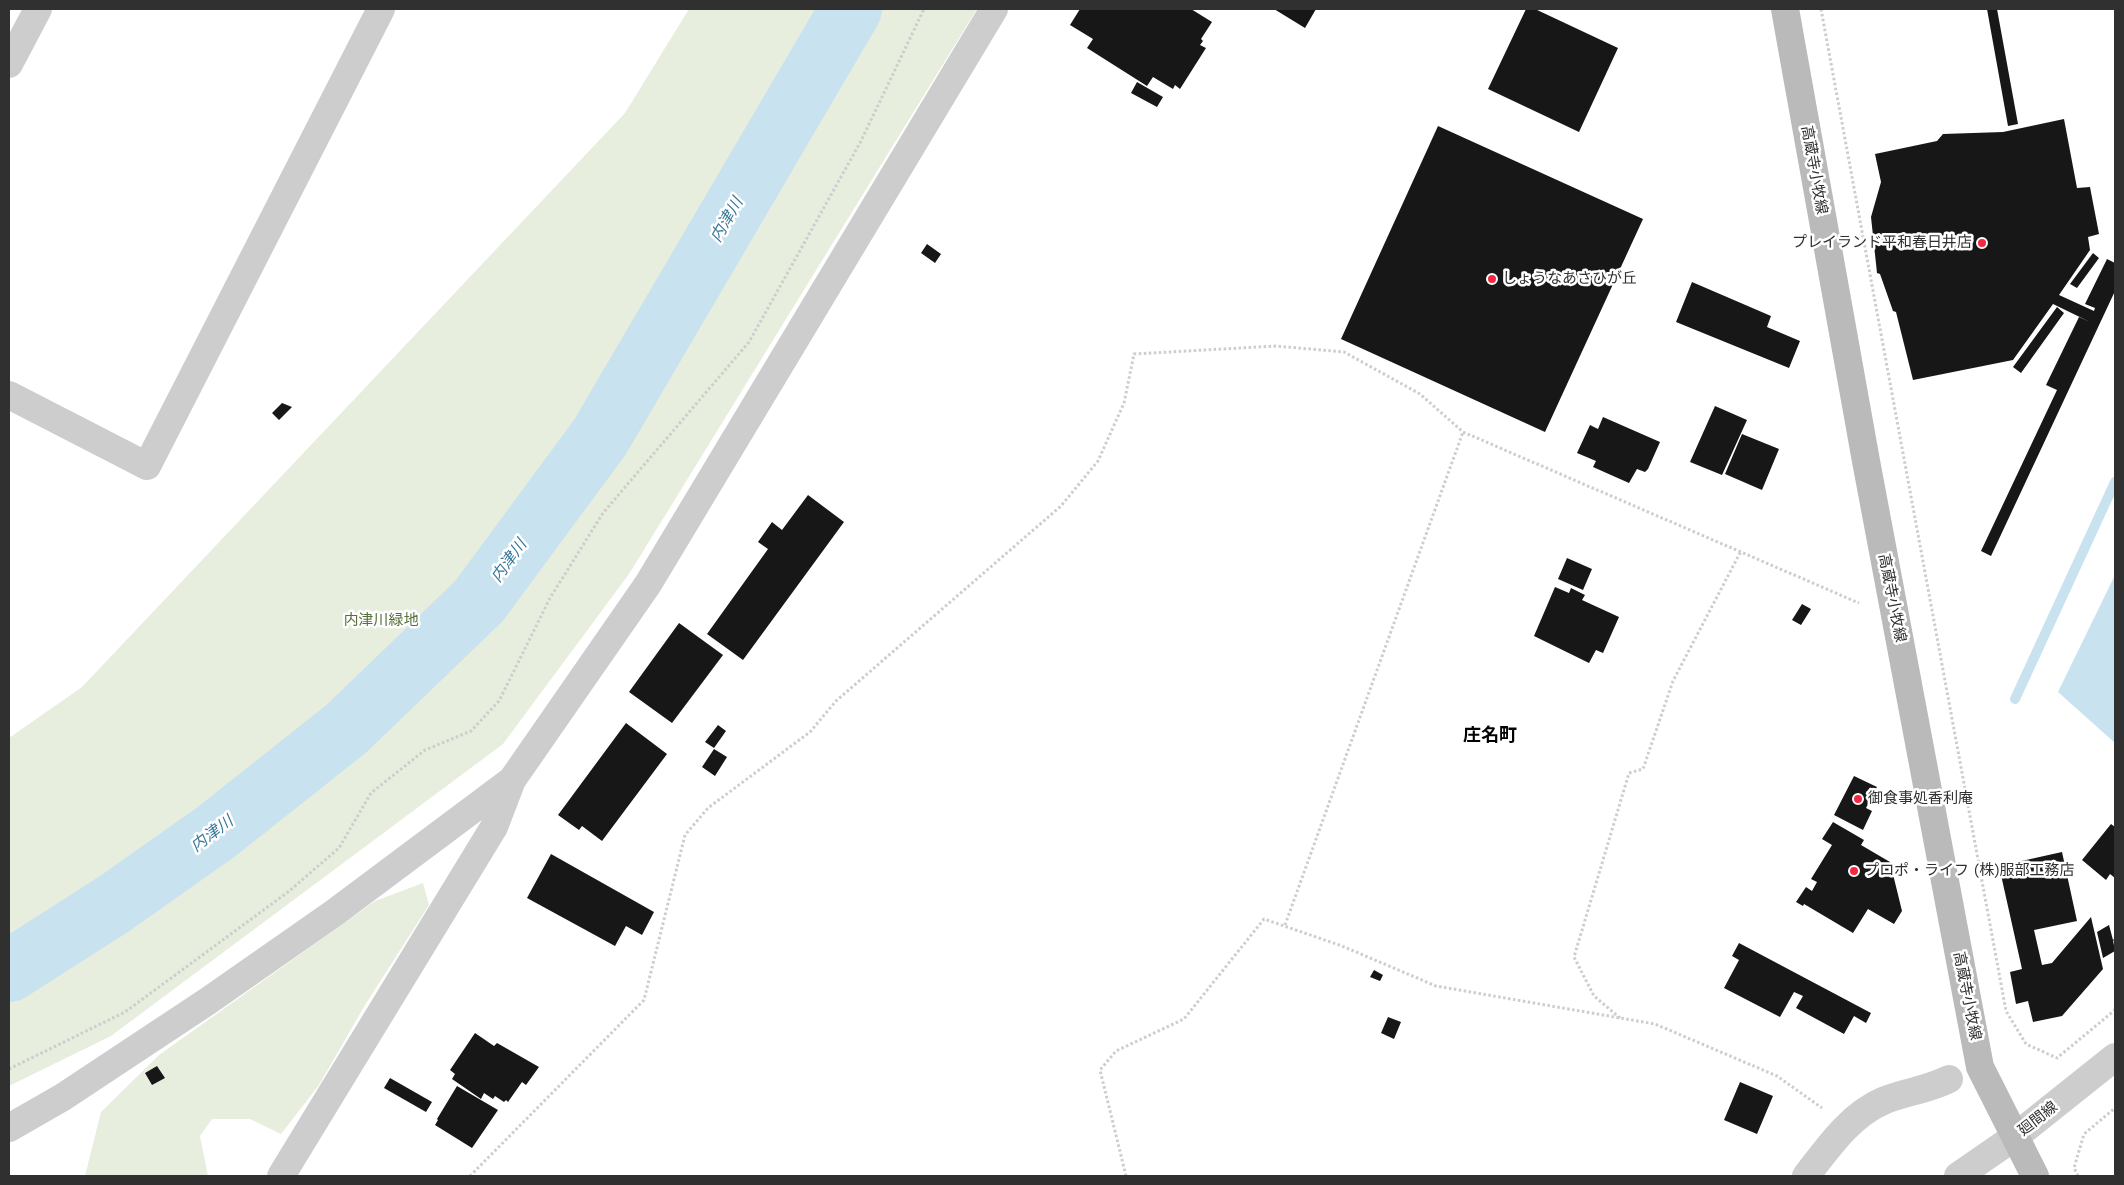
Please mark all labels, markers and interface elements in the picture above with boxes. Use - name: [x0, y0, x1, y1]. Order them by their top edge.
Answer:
- street label: 高蔵寺小牧線: [1797, 124, 1831, 216]
- water label: 内津川: [707, 194, 747, 246]
- place label: プレイランド平和春日井店: [1792, 234, 1972, 252]
- marker: プレイランド平和春日井店: [1976, 237, 1988, 249]
- place label: しょうなあさひが丘: [1502, 270, 1637, 288]
- marker: しょうなあさひが丘: [1486, 273, 1498, 285]
- water label: 内津川: [487, 536, 531, 586]
- street label: 高蔵寺小牧線: [1875, 552, 1909, 644]
- park label: 内津川緑地: [344, 612, 418, 630]
- district label: 庄名町: [1463, 725, 1517, 747]
- place label: 御食事処香利庵: [1868, 790, 1973, 808]
- marker: 御食事処香利庵: [1852, 793, 1864, 805]
- water label: 内津川: [187, 812, 237, 856]
- place label: プロポ・ライフ (株)服部工務店: [1864, 862, 2075, 880]
- marker: プロポ・ライフ (株)服部工務店: [1848, 865, 1860, 877]
- street label: 高蔵寺小牧線: [1950, 950, 1984, 1042]
- street label: 廻間線: [2015, 1098, 2061, 1140]

